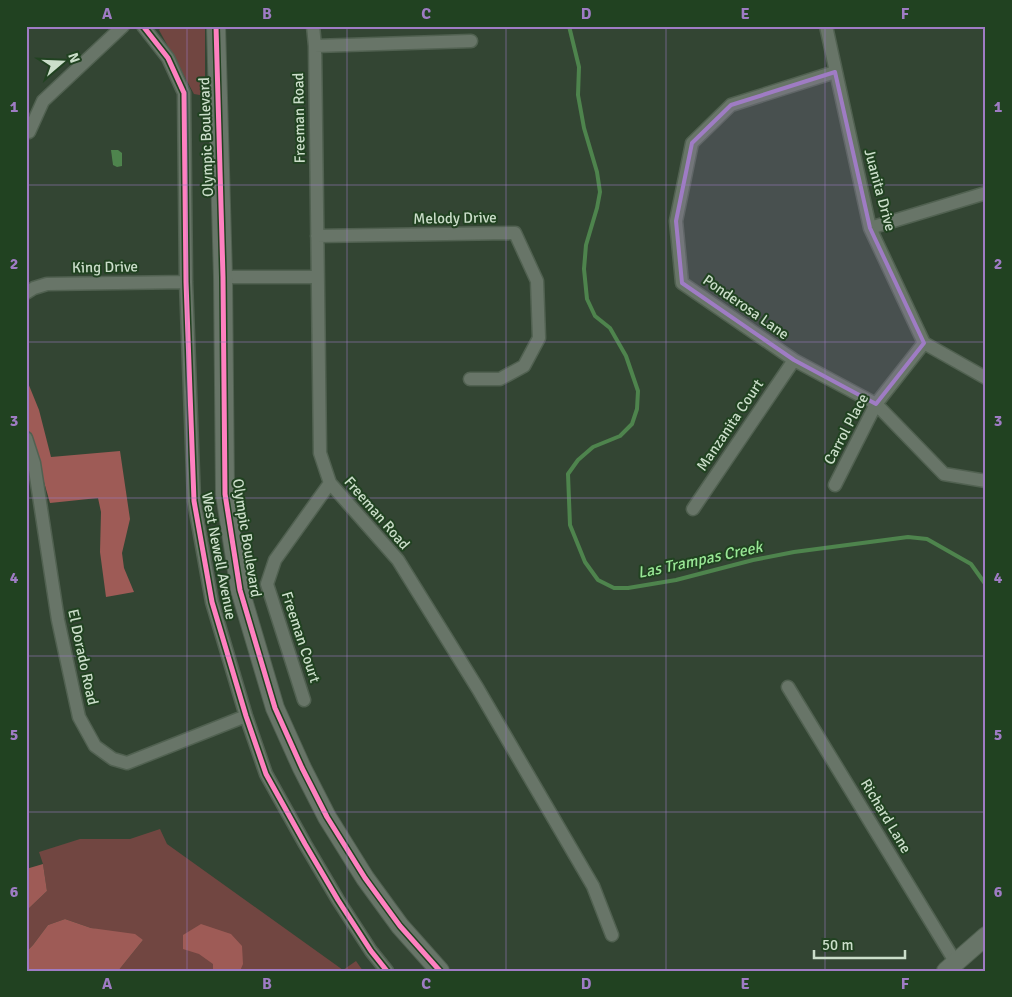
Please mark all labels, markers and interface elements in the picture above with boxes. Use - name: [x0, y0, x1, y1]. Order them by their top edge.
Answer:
- text: A: [102, 4, 113, 24]
- text: B: [262, 4, 272, 24]
- text: C: [421, 4, 431, 24]
- text: D: [581, 4, 592, 24]
- text: E: [740, 4, 750, 24]
- text: F: [901, 4, 910, 24]
- north arrow: [38, 38, 88, 88]
- text: N: [64, 51, 83, 65]
- street label: Freeman Road: [289, 72, 309, 164]
- street label: Olympic Boulevard: [195, 77, 217, 197]
- text: 1: [10, 97, 19, 117]
- text: 1: [994, 97, 1003, 117]
- street label: Juanita Drive: [860, 147, 900, 233]
- street label: Melody Drive: [413, 208, 497, 228]
- text: 2: [10, 254, 18, 274]
- text: 2: [994, 254, 1002, 274]
- street label: King Drive: [72, 257, 138, 277]
- street label: Ponderosa Lane: [699, 271, 793, 343]
- street label: Manzanita Court: [693, 376, 767, 474]
- street label: Carrol Place: [820, 390, 872, 468]
- text: 3: [10, 411, 18, 431]
- text: 3: [994, 411, 1002, 431]
- street label: Freeman Road: [340, 473, 414, 553]
- street label: Olympic Boulevard: [229, 477, 265, 599]
- street label: West Newell Avenue: [198, 491, 240, 621]
- water label: Las Trampas Creek: [636, 537, 766, 583]
- text: 4: [10, 568, 19, 588]
- text: 4: [994, 568, 1003, 588]
- street label: Freeman Court: [278, 589, 324, 685]
- street label: El Dorado Road: [64, 607, 102, 707]
- text: 5: [10, 725, 18, 745]
- text: 5: [994, 725, 1002, 745]
- street label: Richard Lane: [857, 776, 915, 856]
- text: 6: [10, 882, 19, 902]
- text: 6: [994, 882, 1003, 902]
- scale bar: [814, 927, 906, 959]
- text: 50 m: [822, 936, 853, 954]
- text: A: [102, 974, 113, 994]
- text: B: [262, 974, 272, 994]
- text: C: [421, 974, 431, 994]
- text: D: [581, 974, 592, 994]
- text: E: [740, 974, 750, 994]
- text: F: [901, 974, 910, 994]

